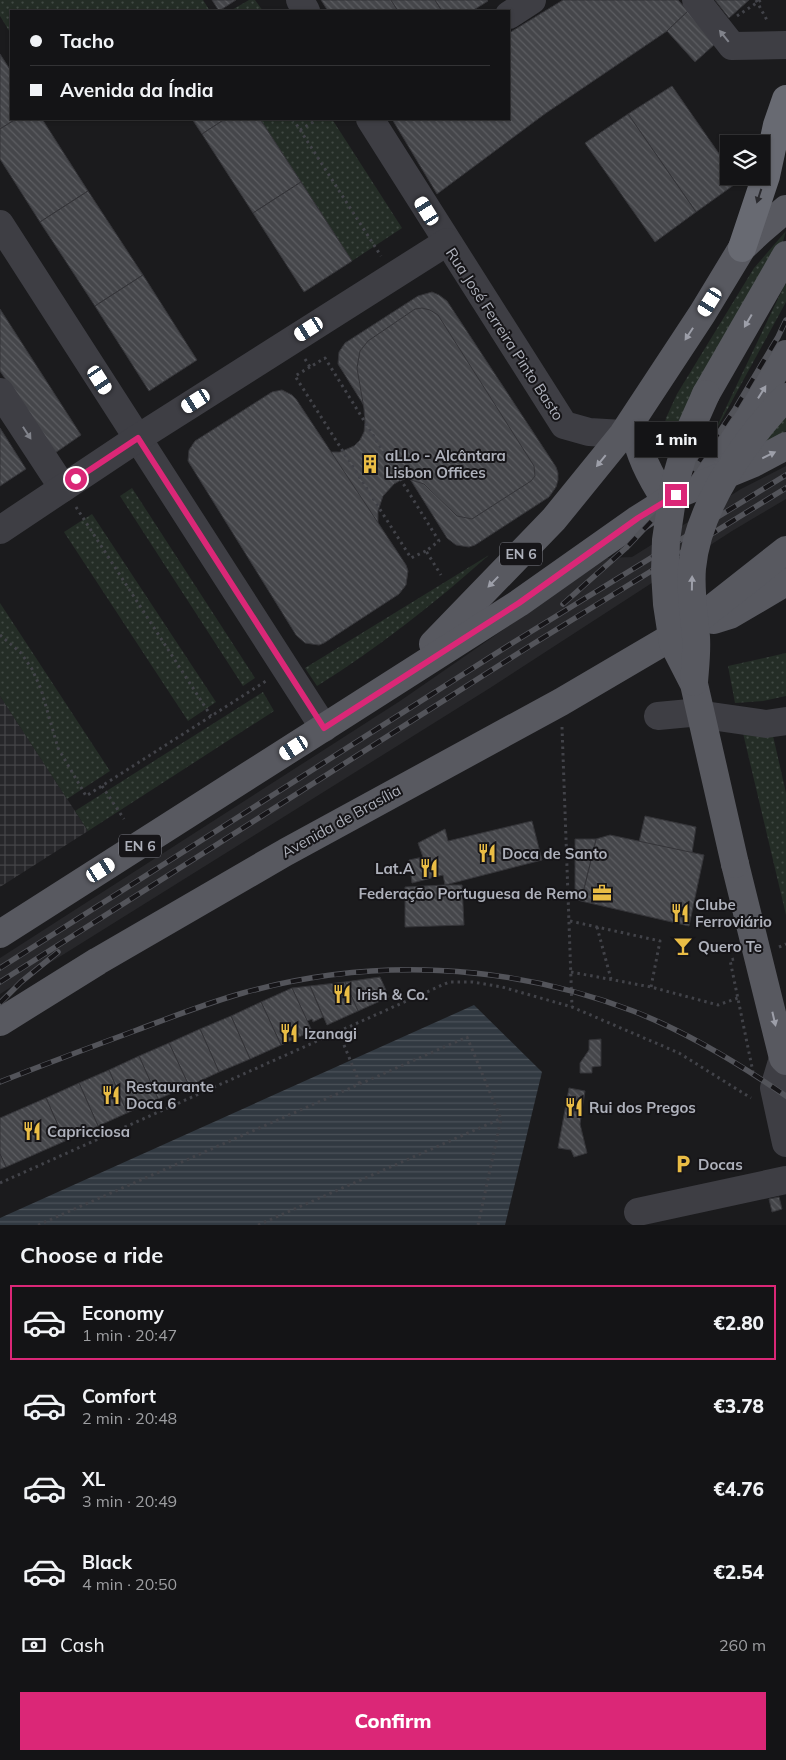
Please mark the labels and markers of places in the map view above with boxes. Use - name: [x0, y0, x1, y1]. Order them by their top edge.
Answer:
- place label: aLLo - Alcântara Lisbon Offices: [385, 446, 506, 482]
- building icon: aLLo - Alcântara Lisbon Offices: [359, 453, 381, 475]
- restaurant icon: Doca de Santo: [476, 842, 498, 864]
- place label: Doca de Santo: [502, 844, 607, 863]
- restaurant icon: Lat.A: [418, 857, 440, 879]
- place label: Lat.A: [375, 859, 415, 878]
- office icon: Federação Portuguesa de Remo: [591, 882, 613, 904]
- place label: Federação Portuguesa de Remo: [359, 884, 587, 903]
- place label: Clube Ferroviário: [695, 895, 772, 931]
- restaurant icon: Clube Ferroviário: [669, 902, 691, 924]
- bar icon: Quero Te: [672, 935, 694, 957]
- place label: Quero Te: [698, 937, 762, 956]
- restaurant icon: Irish & Co.: [331, 983, 353, 1005]
- place label: Irish & Co.: [357, 985, 428, 1004]
- restaurant icon: Izanagi: [278, 1022, 300, 1044]
- place label: Izanagi: [304, 1024, 357, 1043]
- place label: Restaurante Doca 6: [126, 1077, 214, 1113]
- restaurant icon: Restaurante Doca 6: [100, 1084, 122, 1106]
- restaurant icon: Rui dos Pregos: [563, 1096, 585, 1118]
- place label: Rui dos Pregos: [589, 1098, 696, 1117]
- restaurant icon: Capricciosa: [21, 1120, 43, 1142]
- place label: Capricciosa: [47, 1122, 130, 1141]
- parking icon: Docas: [672, 1153, 694, 1175]
- place label: Docas: [698, 1155, 743, 1174]

